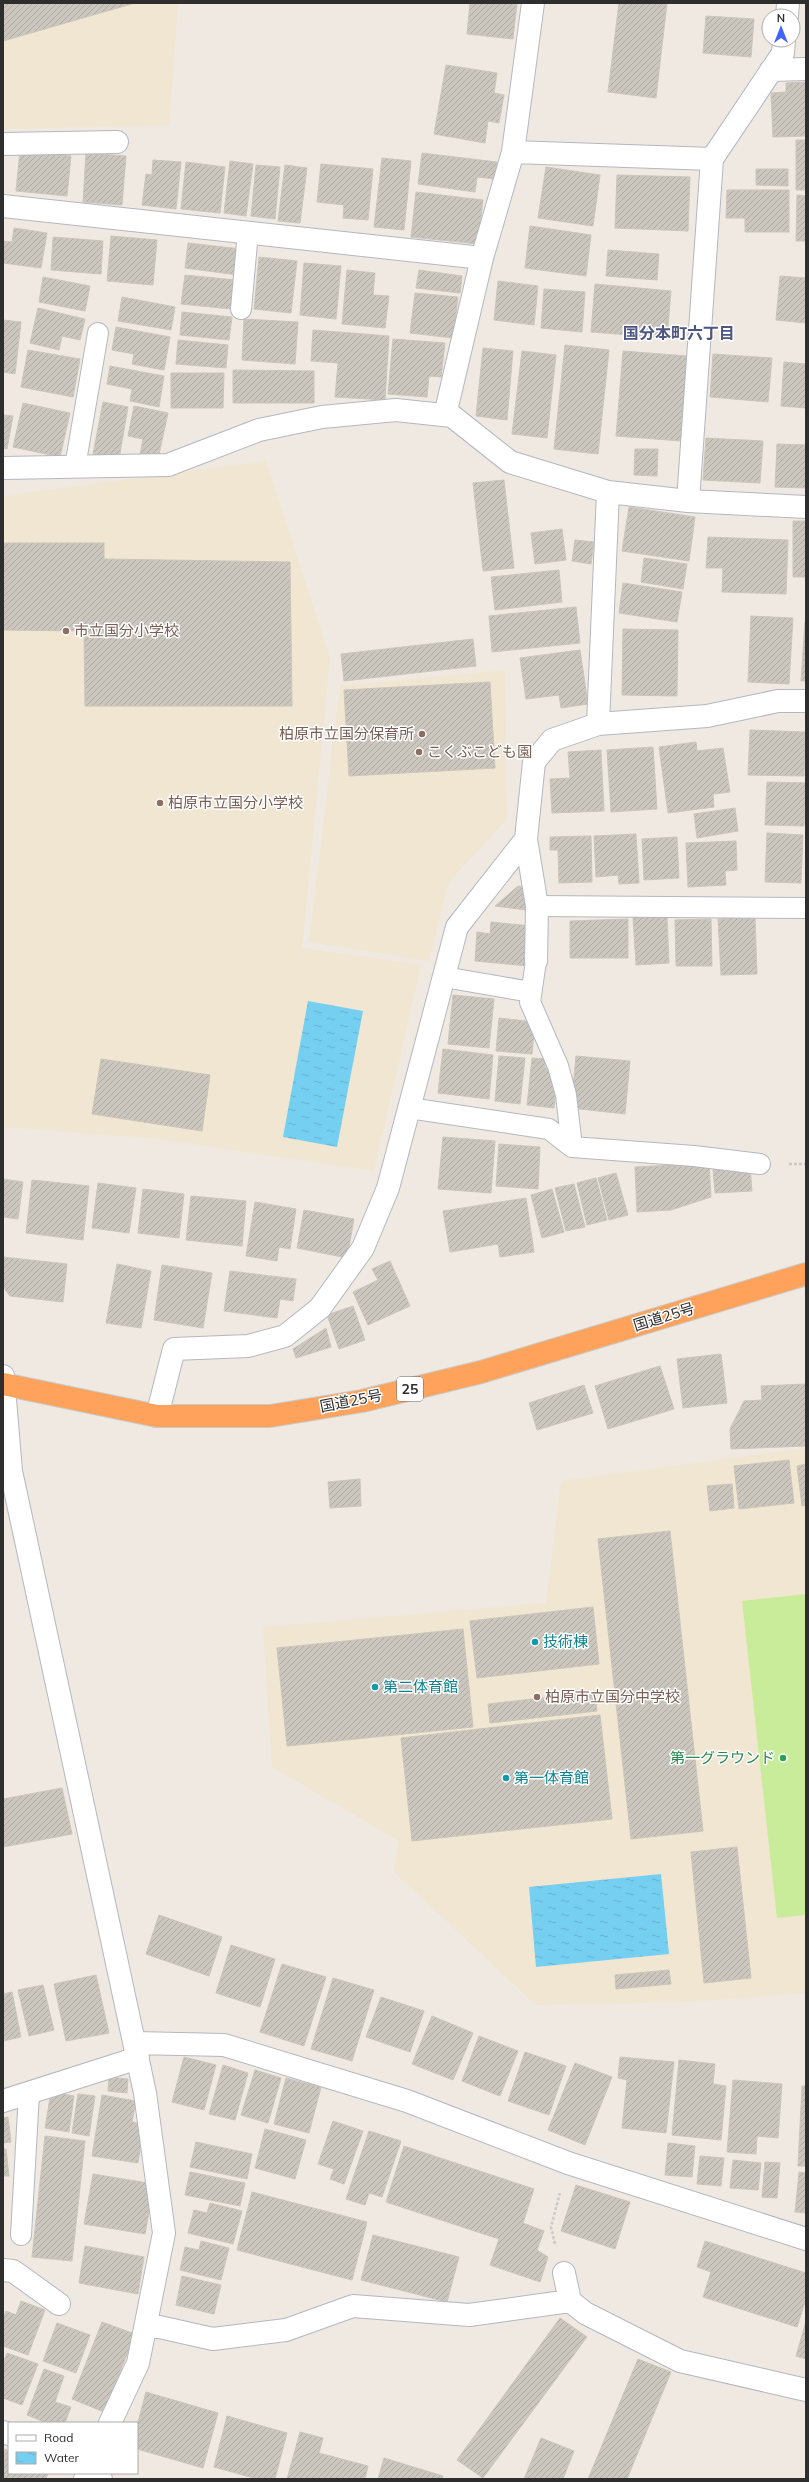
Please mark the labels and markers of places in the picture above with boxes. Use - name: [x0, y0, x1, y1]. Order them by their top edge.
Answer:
- place label: 市立国分小学校: [74, 621, 179, 640]
- marker: 市立国分小学校: [61, 626, 71, 636]
- place label: 柏原市立国分保育所: [279, 724, 414, 743]
- marker: 柏原市立国分保育所: [417, 729, 427, 739]
- place label: こくぶこども園: [427, 742, 532, 761]
- marker: こくぶこども園: [414, 747, 424, 757]
- place label: 柏原市立国分小学校: [168, 793, 303, 812]
- marker: 柏原市立国分小学校: [155, 798, 165, 808]
- place label: 技術棟: [543, 1632, 588, 1651]
- marker: 技術棟: [530, 1637, 540, 1647]
- place label: 第二体育館: [383, 1677, 458, 1696]
- marker: 第二体育館: [370, 1682, 380, 1692]
- place label: 柏原市立国分中学校: [545, 1687, 680, 1706]
- marker: 柏原市立国分中学校: [532, 1692, 542, 1702]
- place label: 第一グラウンド: [670, 1748, 775, 1767]
- marker: 第一グラウンド: [778, 1753, 788, 1763]
- place label: 第一体育館: [514, 1768, 589, 1787]
- marker: 第一体育館: [501, 1773, 511, 1783]

